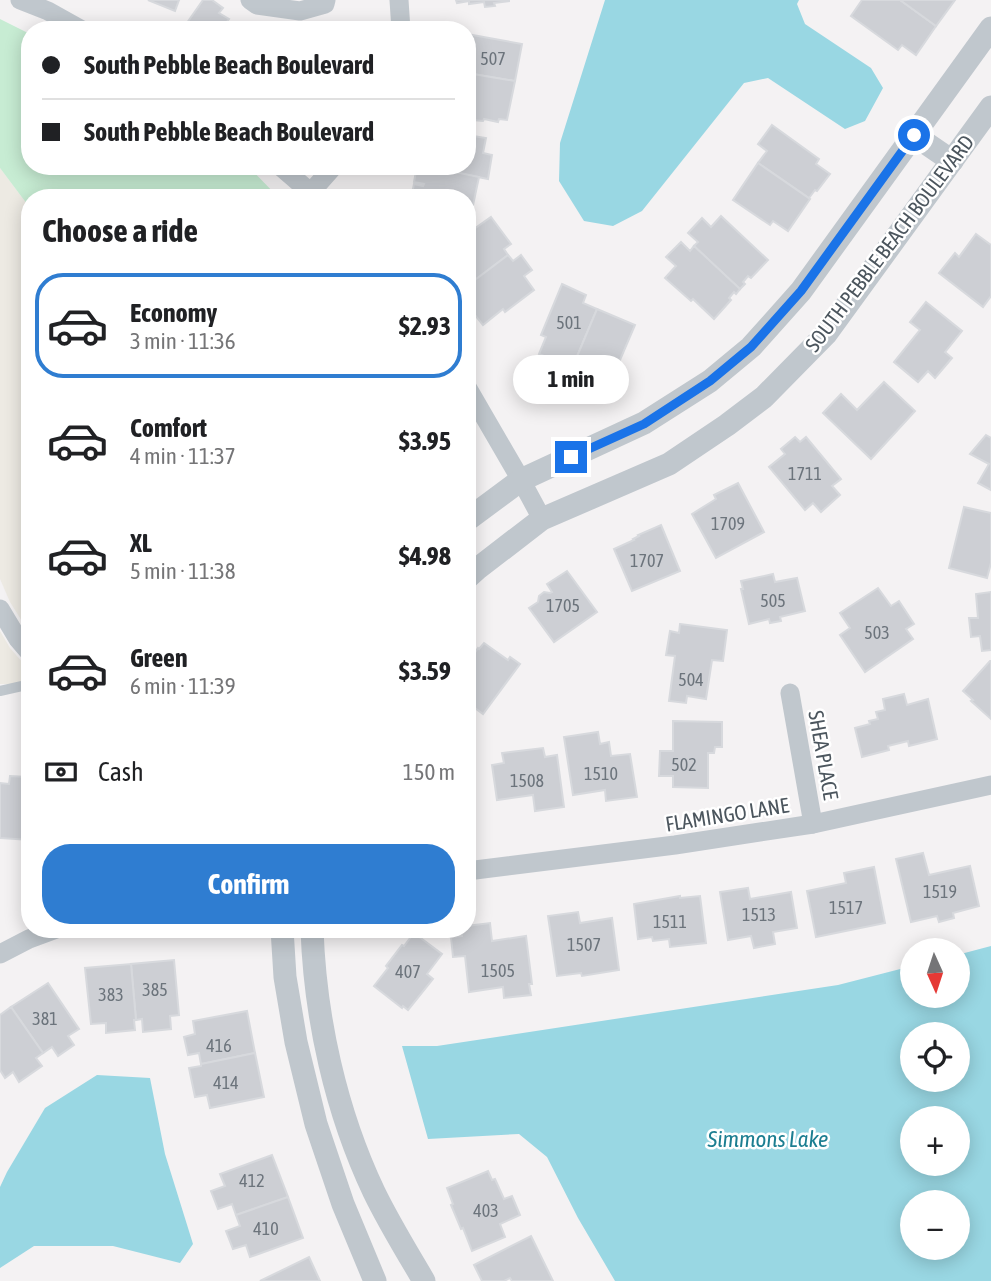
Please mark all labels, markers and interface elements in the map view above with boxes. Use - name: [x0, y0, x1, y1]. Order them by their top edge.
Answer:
- house number: 507: [480, 48, 506, 69]
- text: South Pebble Beach Boulevard: [84, 50, 374, 80]
- text: South Pebble Beach Boulevard: [84, 117, 374, 147]
- route start: [898, 119, 930, 151]
- street label: SOUTH PEBBLE BEACH BOULEVARD: [800, 130, 978, 356]
- text: Choose a ride: [42, 212, 198, 249]
- icon: car: [46, 294, 109, 357]
- text: Economy: [130, 298, 217, 328]
- text: $2.93: [399, 311, 451, 341]
- house number: 501: [556, 312, 582, 333]
- text: 3 min · 11:36: [130, 328, 236, 354]
- callout: 1 min: [513, 356, 629, 405]
- text: 1 min: [548, 366, 594, 392]
- icon: car: [46, 409, 109, 472]
- text: Comfort: [130, 413, 207, 443]
- text: $3.95: [399, 426, 451, 456]
- route end: [555, 441, 587, 473]
- text: 4 min · 11:37: [130, 443, 236, 469]
- house number: 1711: [788, 463, 822, 484]
- house number: 1709: [711, 513, 745, 534]
- icon: car: [46, 524, 109, 587]
- text: XL: [130, 528, 152, 558]
- text: $4.98: [399, 541, 451, 571]
- house number: 1707: [630, 550, 664, 571]
- text: 5 min · 11:38: [130, 558, 236, 584]
- house number: 505: [760, 590, 786, 611]
- house number: 1705: [546, 595, 580, 616]
- house number: 503: [864, 622, 890, 643]
- icon: car: [46, 639, 109, 702]
- text: Green: [130, 643, 188, 673]
- text: $3.59: [399, 656, 451, 686]
- house number: 504: [678, 669, 704, 690]
- text: 6 min · 11:39: [130, 673, 236, 699]
- street label: SHEA PLACE: [804, 708, 844, 802]
- icon: cash: [42, 753, 80, 791]
- house number: 502: [671, 754, 697, 775]
- text: Cash: [98, 757, 144, 787]
- text: 150 m: [403, 759, 455, 785]
- house number: 1510: [584, 763, 618, 784]
- house number: 1508: [510, 770, 544, 791]
- street label: FLAMINGO LANE: [664, 792, 791, 836]
- button: Confirm: [42, 844, 455, 924]
- house number: 1519: [923, 881, 957, 902]
- house number: 1517: [829, 897, 863, 918]
- house number: 1513: [742, 904, 776, 925]
- house number: 1511: [653, 911, 687, 932]
- house number: 1507: [567, 934, 601, 955]
- north arrow: [900, 938, 970, 1008]
- map controls: [900, 938, 970, 1260]
- house number: 1505: [481, 960, 515, 981]
- house number: 407: [395, 961, 421, 982]
- house number: 385: [142, 979, 168, 1000]
- house number: 383: [98, 984, 124, 1005]
- house number: 381: [32, 1008, 58, 1029]
- button: locate: [900, 1022, 970, 1092]
- house number: 416: [206, 1035, 232, 1056]
- house number: 414: [213, 1072, 239, 1093]
- button: +: [900, 1106, 970, 1176]
- water label: Simmons Lake: [706, 1126, 829, 1152]
- house number: 412: [239, 1170, 265, 1191]
- button: −: [900, 1190, 970, 1260]
- house number: 403: [473, 1200, 499, 1221]
- house number: 410: [253, 1218, 279, 1239]

